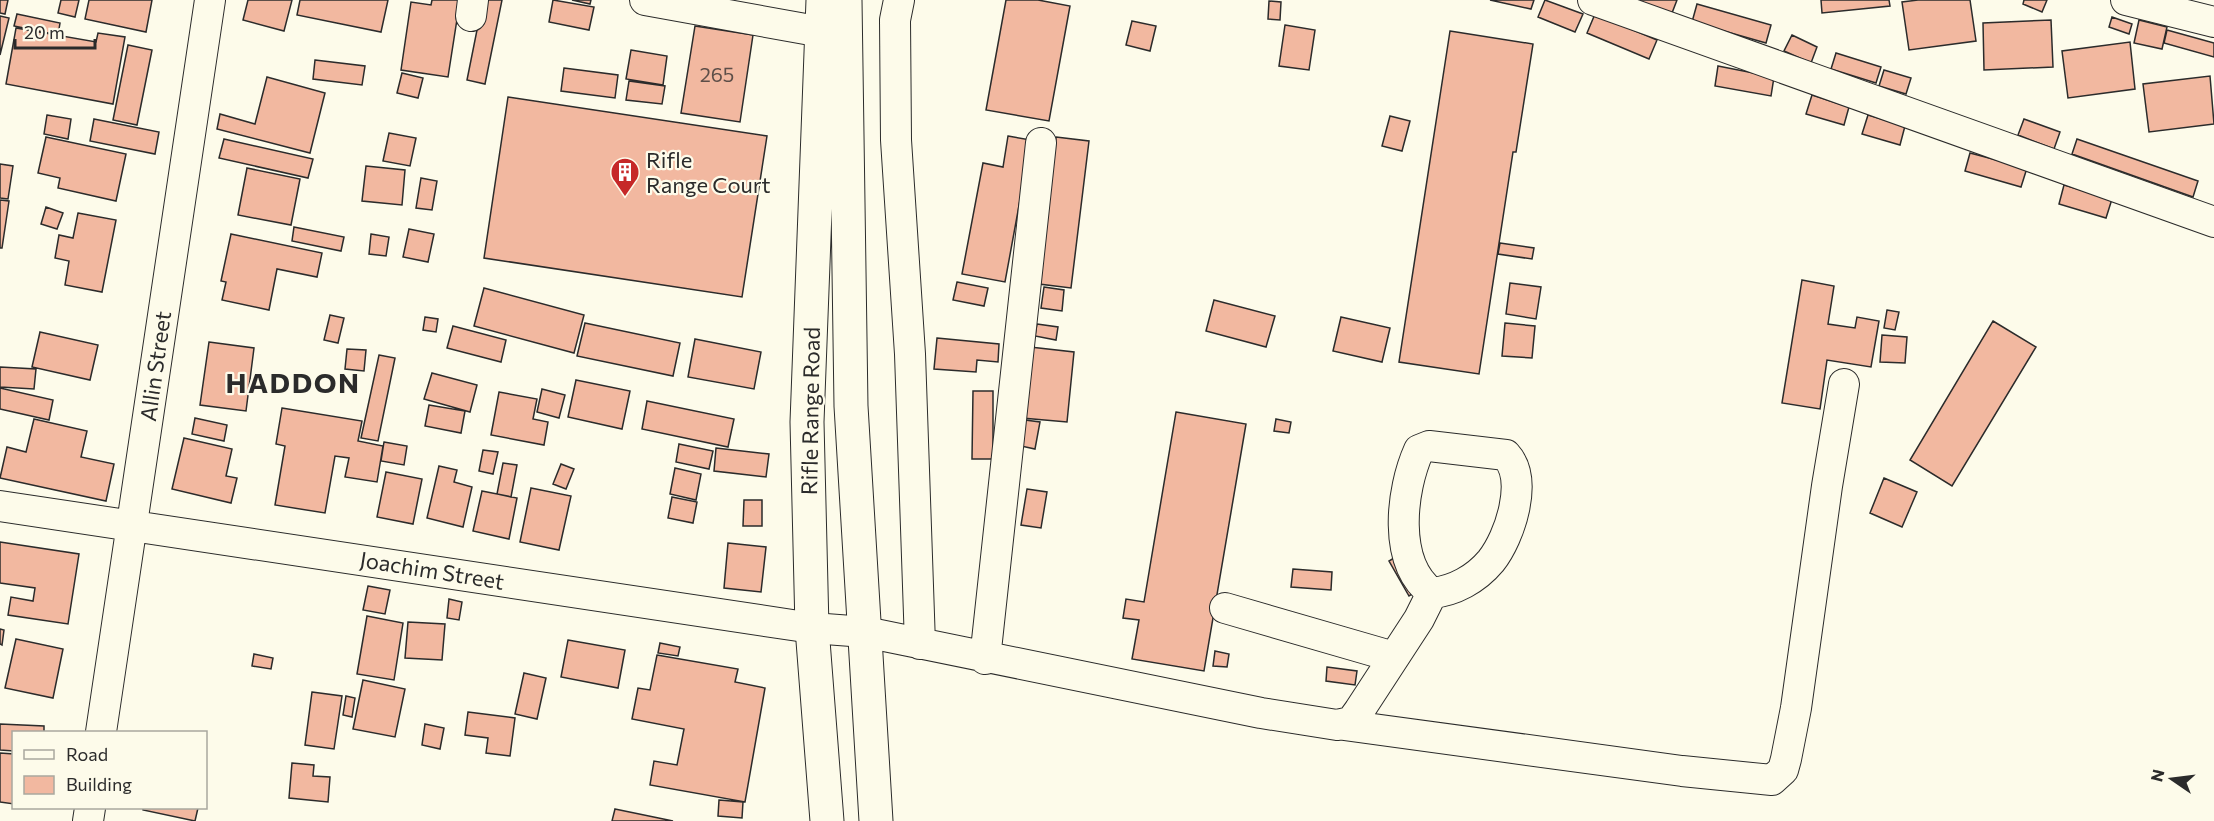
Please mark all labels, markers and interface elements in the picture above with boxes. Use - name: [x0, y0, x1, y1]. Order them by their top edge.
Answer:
- scale bar: [15, 12, 94, 50]
- text: 20 m: [24, 21, 65, 43]
- house number: 265: [700, 62, 734, 86]
- place label: Rifle Range Court: [646, 146, 771, 198]
- building icon: Rifle Range Court: [609, 156, 641, 198]
- street label: Allin Street: [134, 309, 176, 423]
- street label: Rifle Range Road: [795, 327, 825, 495]
- district label: HADDON: [226, 365, 361, 399]
- street label: Joachim Street: [358, 545, 506, 595]
- legend: [12, 731, 207, 809]
- text: Road: [66, 743, 108, 765]
- north arrow: [2142, 749, 2202, 809]
- text: N: [2146, 767, 2168, 783]
- text: Building: [66, 773, 132, 795]

